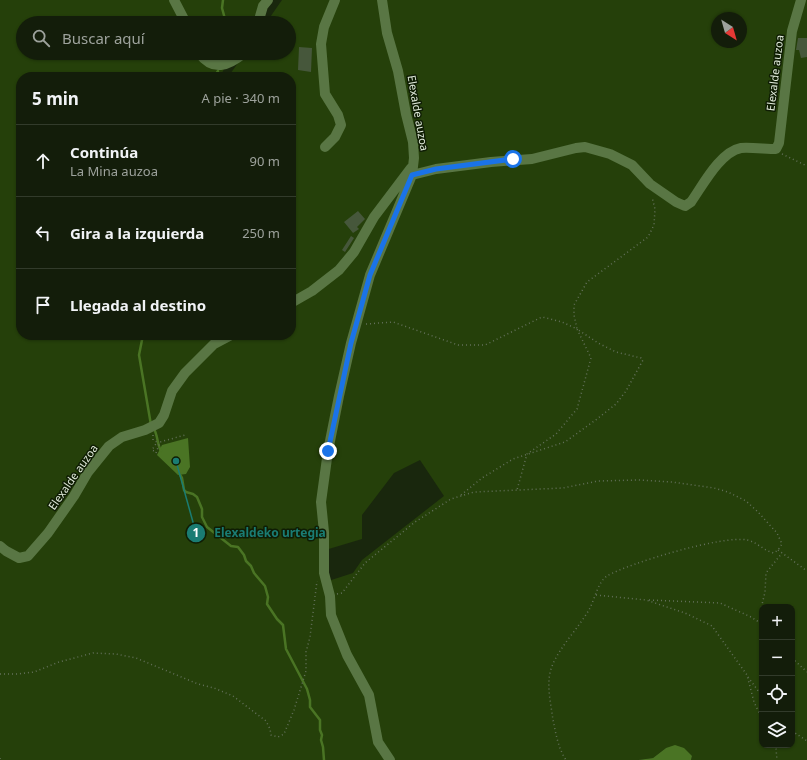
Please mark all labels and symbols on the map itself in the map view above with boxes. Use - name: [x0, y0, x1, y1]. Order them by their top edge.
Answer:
- north arrow: [711, 12, 747, 48]
- street label: Elexalde auzoa: [762, 34, 787, 112]
- street label: Elexalde auzoa: [404, 74, 433, 152]
- route start: [504, 150, 522, 168]
- street label: Elexalde auzoa: [44, 441, 101, 512]
- route end: [319, 442, 337, 460]
- callout: Elexaldeko urtegia: [186, 521, 334, 545]
- text: 1: [193, 524, 199, 541]
- text: Elexaldeko urtegia: [214, 524, 326, 541]

